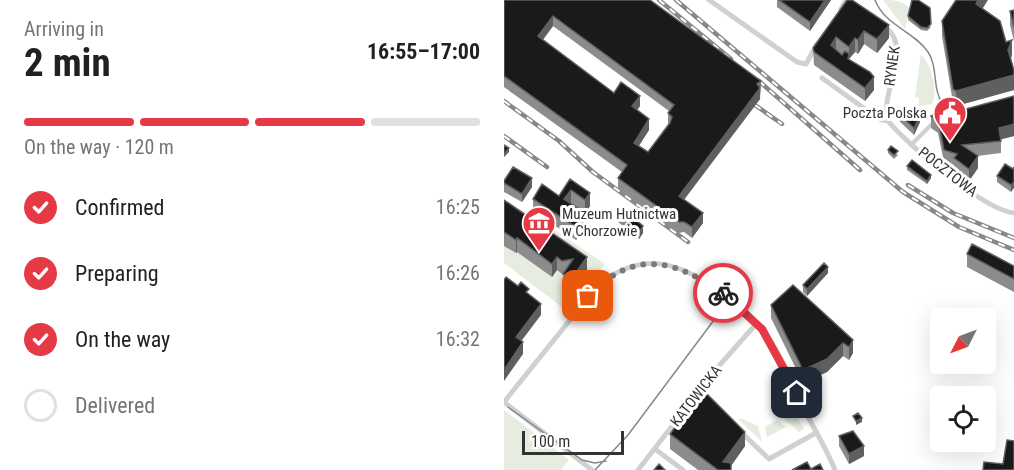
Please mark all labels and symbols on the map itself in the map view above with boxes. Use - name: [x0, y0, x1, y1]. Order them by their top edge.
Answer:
- street label: RYNEK: [880, 44, 904, 87]
- public building icon: Poczta Polska: [932, 95, 968, 142]
- place label: Poczta Polska: [843, 104, 927, 122]
- street label: POCZTOWA: [915, 143, 981, 201]
- museum icon: Muzeum Hutnictwa w Chorzowie: [521, 205, 557, 252]
- place label: Muzeum Hutnictwa w Chorzowie: [562, 205, 676, 240]
- courier: [693, 263, 753, 323]
- pin: [562, 270, 613, 321]
- north arrow: [930, 308, 996, 374]
- street label: KATOWICKA: [666, 361, 726, 430]
- pin: [771, 367, 822, 418]
- scale bar: [522, 428, 624, 456]

